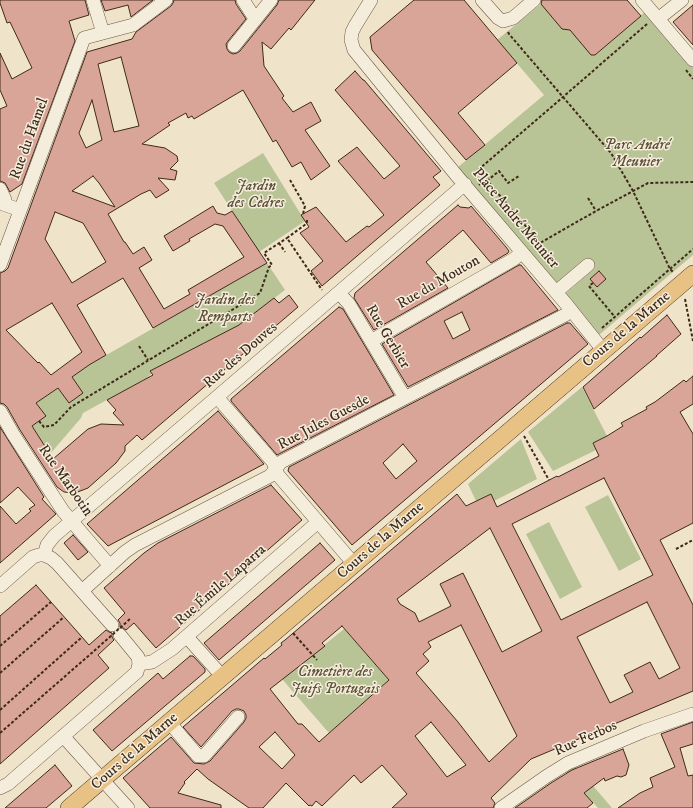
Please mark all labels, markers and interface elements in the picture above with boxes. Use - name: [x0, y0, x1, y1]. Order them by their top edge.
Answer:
- street label: Rue du Hamel: [7, 96, 53, 182]
- park label: Parc André Meunier: [604, 137, 670, 172]
- street label: Place André Meunier: [468, 165, 562, 273]
- park label: Jardin des Cèdres: [228, 178, 284, 213]
- street label: Rue du Mouton: [394, 252, 484, 314]
- street label: Cours de la Marne: [579, 288, 675, 372]
- park label: Jardin des Remparts: [195, 292, 255, 327]
- street label: Rue Gerbier: [361, 302, 413, 372]
- street label: Rue des Douves: [200, 319, 282, 393]
- street label: Rue Jules Guesde: [275, 391, 373, 455]
- street label: Rue Marbotin: [34, 442, 96, 520]
- street label: Cours de la Marne: [334, 498, 428, 584]
- street label: Rue Émile Laparra: [172, 542, 270, 630]
- park label: Cimetière des Juifs Portugais: [291, 664, 379, 699]
- street label: Cours de la Marne: [88, 709, 182, 795]
- street label: Rue Ferbos: [552, 717, 620, 761]

